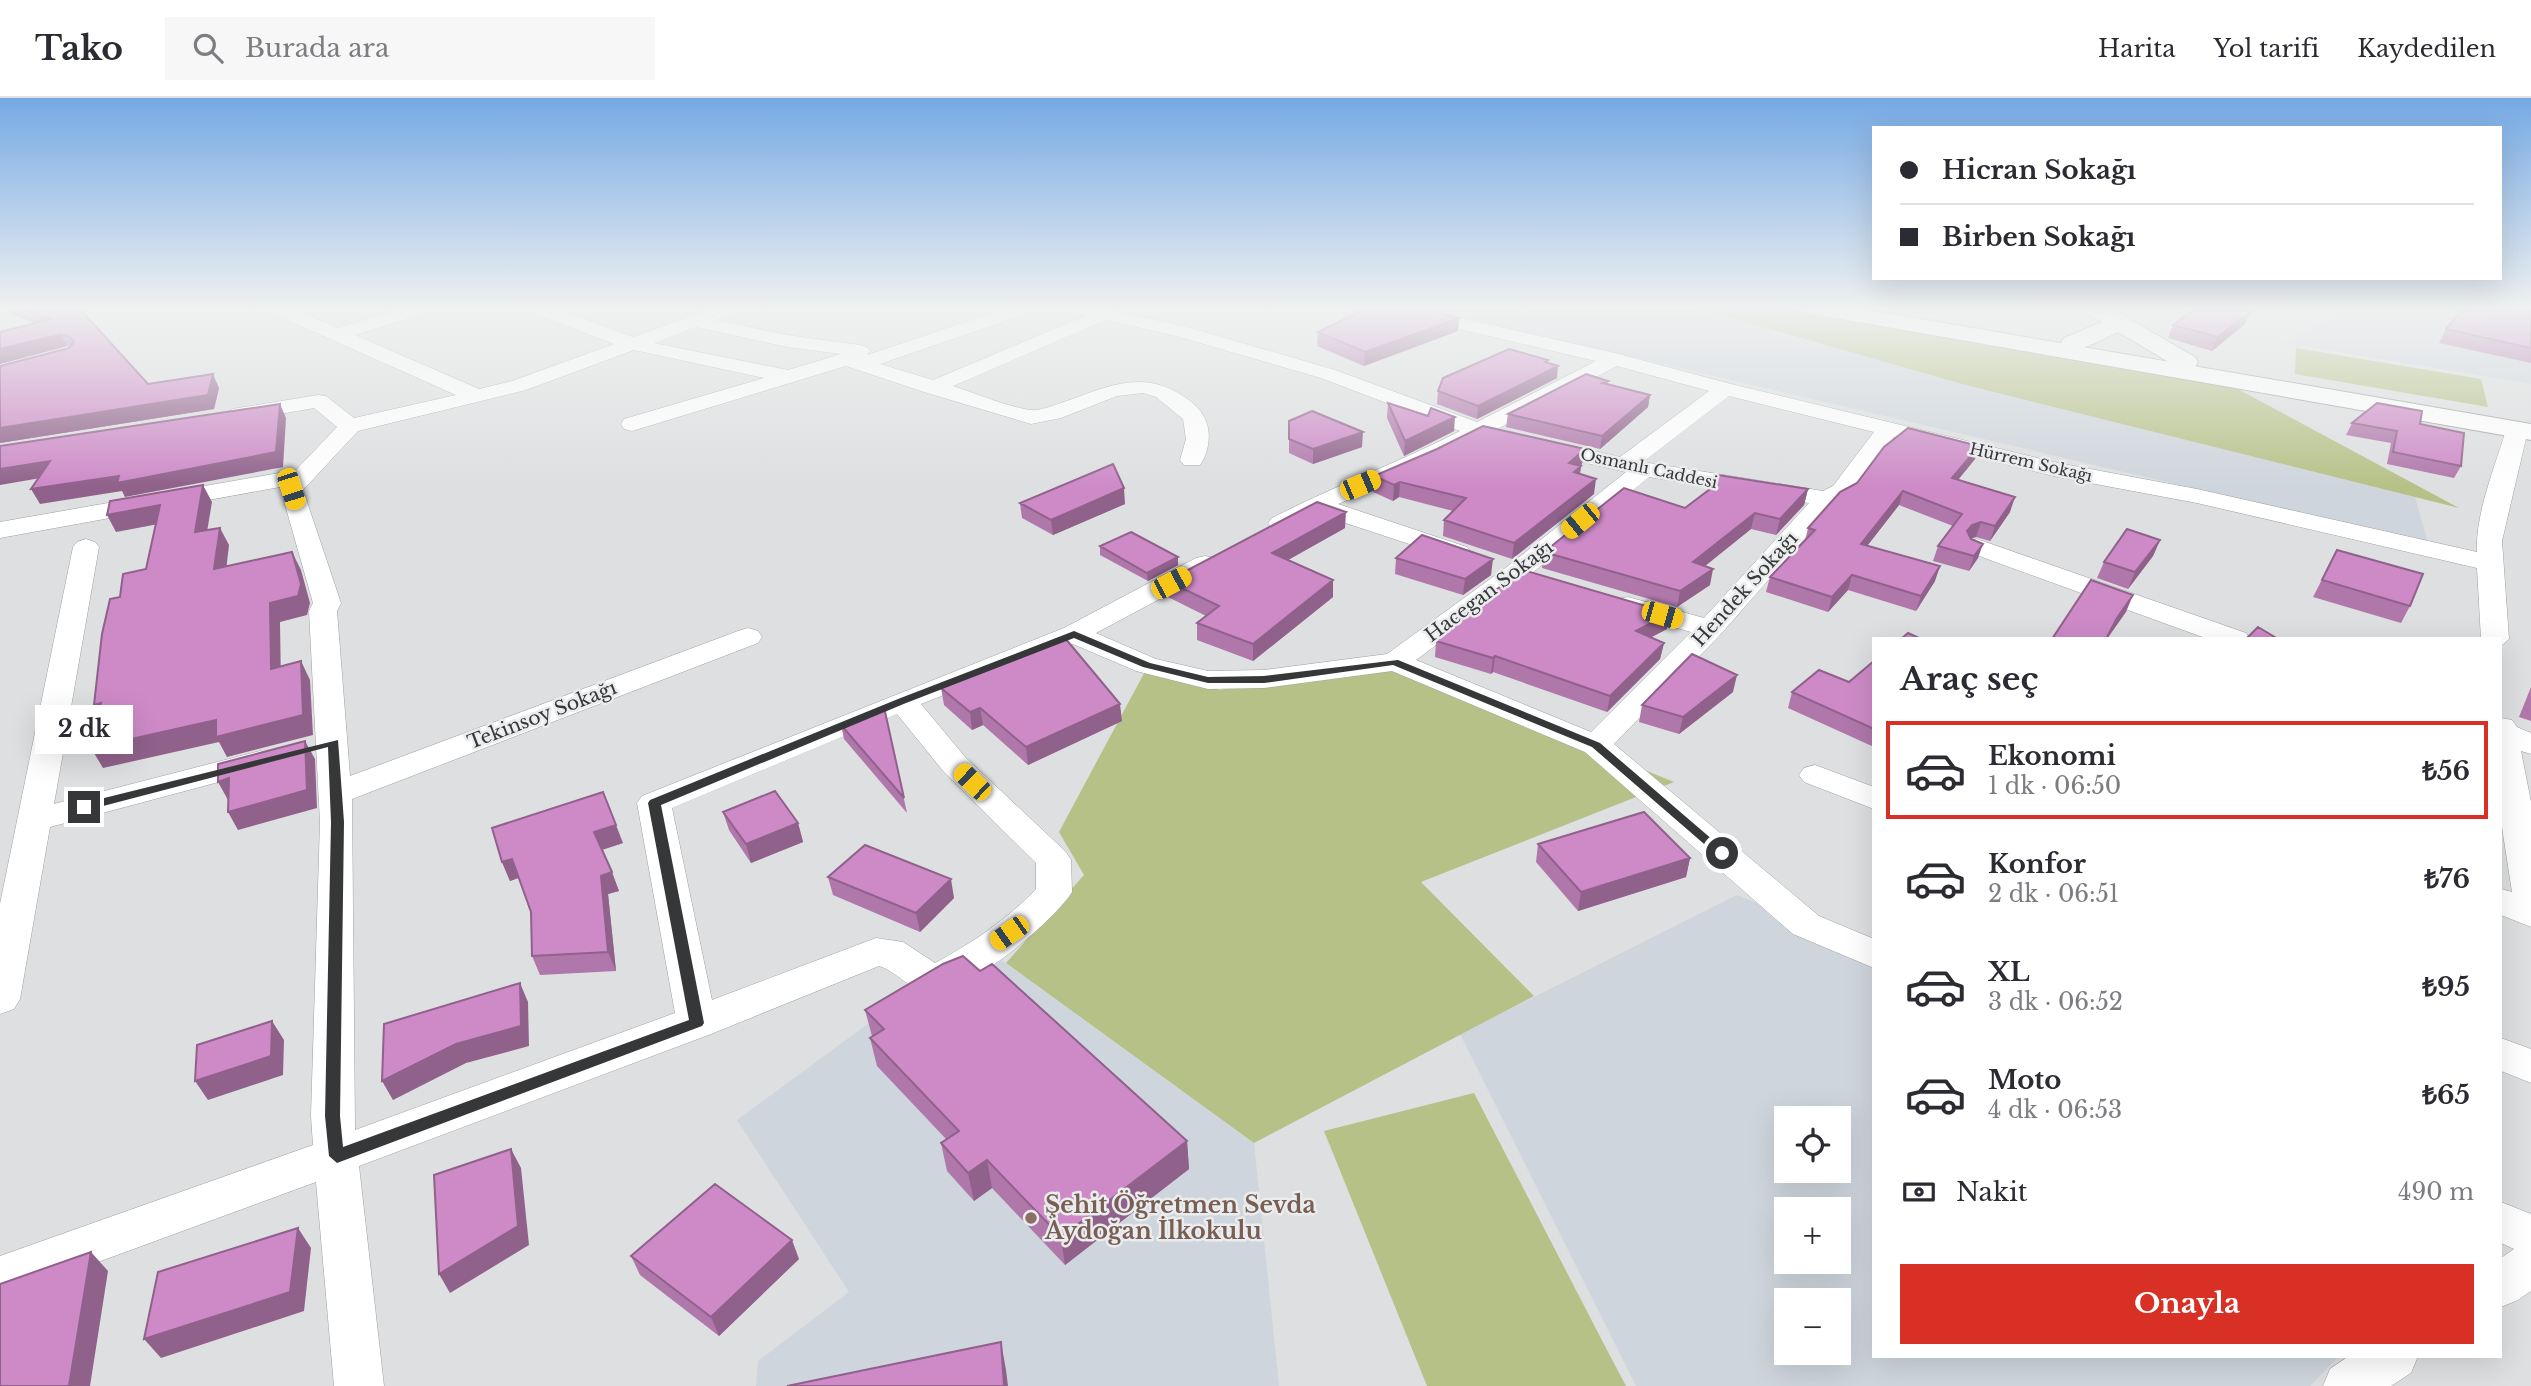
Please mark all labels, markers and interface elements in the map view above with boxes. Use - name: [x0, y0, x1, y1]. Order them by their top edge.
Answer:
- search box: [165, 17, 655, 80]
- text: Tako: [35, 28, 123, 69]
- icon: search: [189, 29, 227, 67]
- text: Burada ara: [245, 32, 389, 64]
- text: Harita: [2098, 34, 2176, 63]
- text: Yol tarifi: [2214, 34, 2319, 63]
- text: Kaydedilen: [2357, 34, 2496, 63]
- text: Hicran Sokağı: [1942, 154, 2136, 186]
- text: Birben Sokağı: [1942, 221, 2135, 253]
- street label: Hürrem Sokağı: [1967, 438, 2095, 486]
- street label: Osmanlı Caddesi: [1579, 444, 1720, 492]
- car: [275, 466, 308, 512]
- car: [1337, 467, 1384, 503]
- car: [1558, 500, 1603, 542]
- street label: Hendek Sokağı: [1687, 527, 1803, 651]
- street label: Hacegan Sokağı: [1420, 535, 1558, 647]
- car: [1148, 564, 1195, 602]
- car: [1639, 599, 1686, 631]
- text: Araç seç: [1900, 659, 2038, 699]
- street label: Tekinsoy Sokağı: [464, 676, 620, 754]
- callout: 2 dk: [35, 706, 133, 754]
- text: 2 dk: [58, 715, 110, 743]
- icon: car: [1904, 739, 1967, 802]
- text: Ekonomi: [1988, 740, 2116, 772]
- text: ₺56: [2422, 755, 2470, 787]
- car: [950, 760, 995, 804]
- text: 1 dk · 06:50: [1988, 772, 2121, 800]
- route end: [68, 791, 100, 823]
- route start: [1706, 837, 1738, 869]
- icon: car: [1904, 847, 1967, 910]
- text: Konfor: [1988, 848, 2086, 880]
- text: ₺76: [2424, 863, 2470, 895]
- text: 2 dk · 06:51: [1988, 880, 2119, 908]
- car: [986, 912, 1033, 954]
- icon: car: [1904, 955, 1967, 1018]
- text: XL: [1988, 956, 2030, 988]
- text: ₺95: [2422, 971, 2470, 1003]
- text: 3 dk · 06:52: [1988, 988, 2123, 1016]
- icon: car: [1904, 1063, 1967, 1126]
- text: Moto: [1988, 1064, 2061, 1096]
- text: ₺65: [2422, 1079, 2470, 1111]
- text: 4 dk · 06:53: [1988, 1096, 2122, 1124]
- map controls: [1774, 1106, 1851, 1365]
- button: locate: [1774, 1106, 1851, 1183]
- icon: cash: [1900, 1173, 1938, 1211]
- text: Nakit: [1956, 1176, 2028, 1208]
- text: 490 m: [2398, 1178, 2474, 1206]
- place label: Şehit Öğretmen Sevda Aydoğan İlkokulu: [1044, 1190, 1316, 1245]
- button: +: [1774, 1197, 1851, 1274]
- marker: Şehit Öğretmen Sevda Aydoğan İlkokulu: [1023, 1210, 1039, 1226]
- button: Onayla: [1900, 1264, 2474, 1344]
- button: −: [1774, 1288, 1851, 1365]

